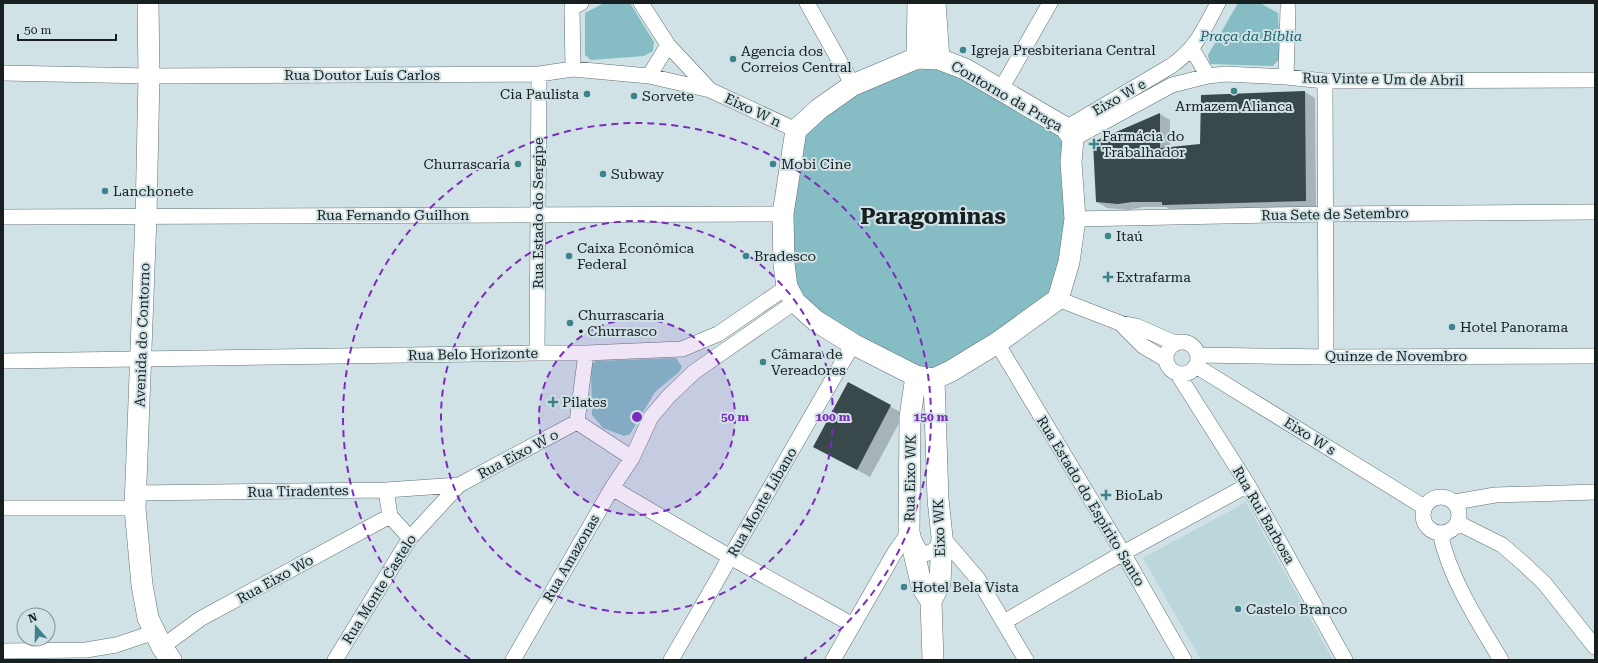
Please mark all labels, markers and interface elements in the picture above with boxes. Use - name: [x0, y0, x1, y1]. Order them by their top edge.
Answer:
- scale bar: [18, 16, 116, 42]
- text: 50 m: [24, 23, 51, 37]
- park label: Praça da Bíblia: [1199, 28, 1302, 44]
- place label: Igreja Presbiteriana Central: [971, 42, 1156, 58]
- place label: Agencia dos Correios Central: [741, 43, 852, 75]
- marker: Igreja Presbiteriana Central: [958, 45, 968, 55]
- marker: Agencia dos Correios Central: [728, 54, 738, 64]
- street label: Contorno da Praça: [948, 58, 1066, 135]
- street label: Rua Doutor Luís Carlos: [284, 67, 440, 83]
- street label: Rua Vinte e Um de Abril: [1302, 70, 1464, 88]
- street label: Eixo W e: [1089, 75, 1149, 119]
- place label: Cia Paulista: [500, 86, 579, 102]
- marker: Armazem Alianca: [1229, 86, 1239, 96]
- place label: Sorvete: [642, 88, 694, 104]
- marker: Cia Paulista: [582, 89, 592, 99]
- street label: Eixo W n: [722, 90, 784, 130]
- marker: Sorvete: [629, 91, 639, 101]
- place label: Armazem Alianca: [1175, 98, 1293, 114]
- place label: Farmácia do Trabalhador: [1102, 128, 1185, 160]
- street label: Rua Estado do Sergipe: [530, 137, 546, 289]
- marker: Farmácia do Trabalhador: [1089, 139, 1099, 149]
- place label: Churrascaria: [424, 156, 510, 172]
- place label: Mobi Cine: [781, 156, 852, 172]
- marker: Churrascaria: [513, 159, 523, 169]
- marker: Mobi Cine: [768, 159, 778, 169]
- place label: Subway: [611, 166, 665, 182]
- marker: Subway: [598, 169, 608, 179]
- place label: Lanchonete: [113, 183, 194, 199]
- marker: Lanchonete: [100, 186, 110, 196]
- district label: Paragominas: [860, 204, 1006, 229]
- street label: Rua Sete de Setembro: [1261, 205, 1409, 223]
- street label: Rua Fernando Guilhon: [317, 207, 469, 223]
- place label: Itaú: [1116, 228, 1143, 244]
- marker: Itaú: [1103, 231, 1113, 241]
- place label: Caixa Econômica Federal: [577, 240, 694, 272]
- place label: Bradesco: [754, 248, 816, 264]
- marker: Caixa Econômica Federal: [564, 251, 574, 261]
- marker: Bradesco: [741, 251, 751, 261]
- street label: Avenida do Contorno: [131, 263, 153, 407]
- place label: Extrafarma: [1116, 269, 1191, 285]
- marker: Extrafarma: [1103, 272, 1113, 282]
- place label: Churrascaria • Churrasco: [578, 307, 665, 339]
- marker: Churrascaria • Churrasco: [565, 318, 575, 328]
- place label: Hotel Panorama: [1460, 319, 1568, 335]
- marker: Hotel Panorama: [1447, 322, 1457, 332]
- street label: Rua Belo Horizonte: [408, 345, 538, 363]
- place label: Câmara de Vereadores: [771, 346, 846, 378]
- street label: Quinze de Novembro: [1325, 348, 1467, 364]
- marker: Câmara de Vereadores: [758, 357, 768, 367]
- place label: Pilates: [562, 394, 607, 410]
- marker: Pilates: [547, 396, 559, 408]
- centre of rings: [630, 410, 644, 424]
- text: 50 m: [721, 410, 749, 424]
- text: 100 m: [816, 410, 851, 424]
- text: 150 m: [914, 410, 949, 424]
- street label: Rua Estado do Espírito Santo: [1034, 413, 1148, 589]
- street label: Eixo W s: [1281, 414, 1339, 458]
- street label: Rua Eixo W o: [475, 426, 561, 482]
- street label: Rua Eixo WK: [901, 434, 919, 522]
- street label: Rua Monte Líbano: [724, 444, 800, 560]
- street label: Rua Rui Barbosa: [1230, 463, 1299, 567]
- street label: Rua Tiradentes: [247, 482, 349, 500]
- place label: BioLab: [1115, 487, 1163, 503]
- marker: BioLab: [1100, 489, 1112, 501]
- street label: Eixo WK: [930, 499, 948, 557]
- street label: Rua Amazonas: [540, 511, 603, 604]
- street label: Rua Monte Castelo: [339, 531, 419, 647]
- street label: Rua Eixo Wo: [234, 551, 316, 607]
- place label: Hotel Bela Vista: [912, 579, 1019, 595]
- marker: Hotel Bela Vista: [899, 582, 909, 592]
- place label: Castelo Branco: [1246, 601, 1347, 617]
- marker: Castelo Branco: [1233, 604, 1243, 614]
- north arrow: [16, 607, 56, 647]
- text: N: [27, 610, 39, 626]

